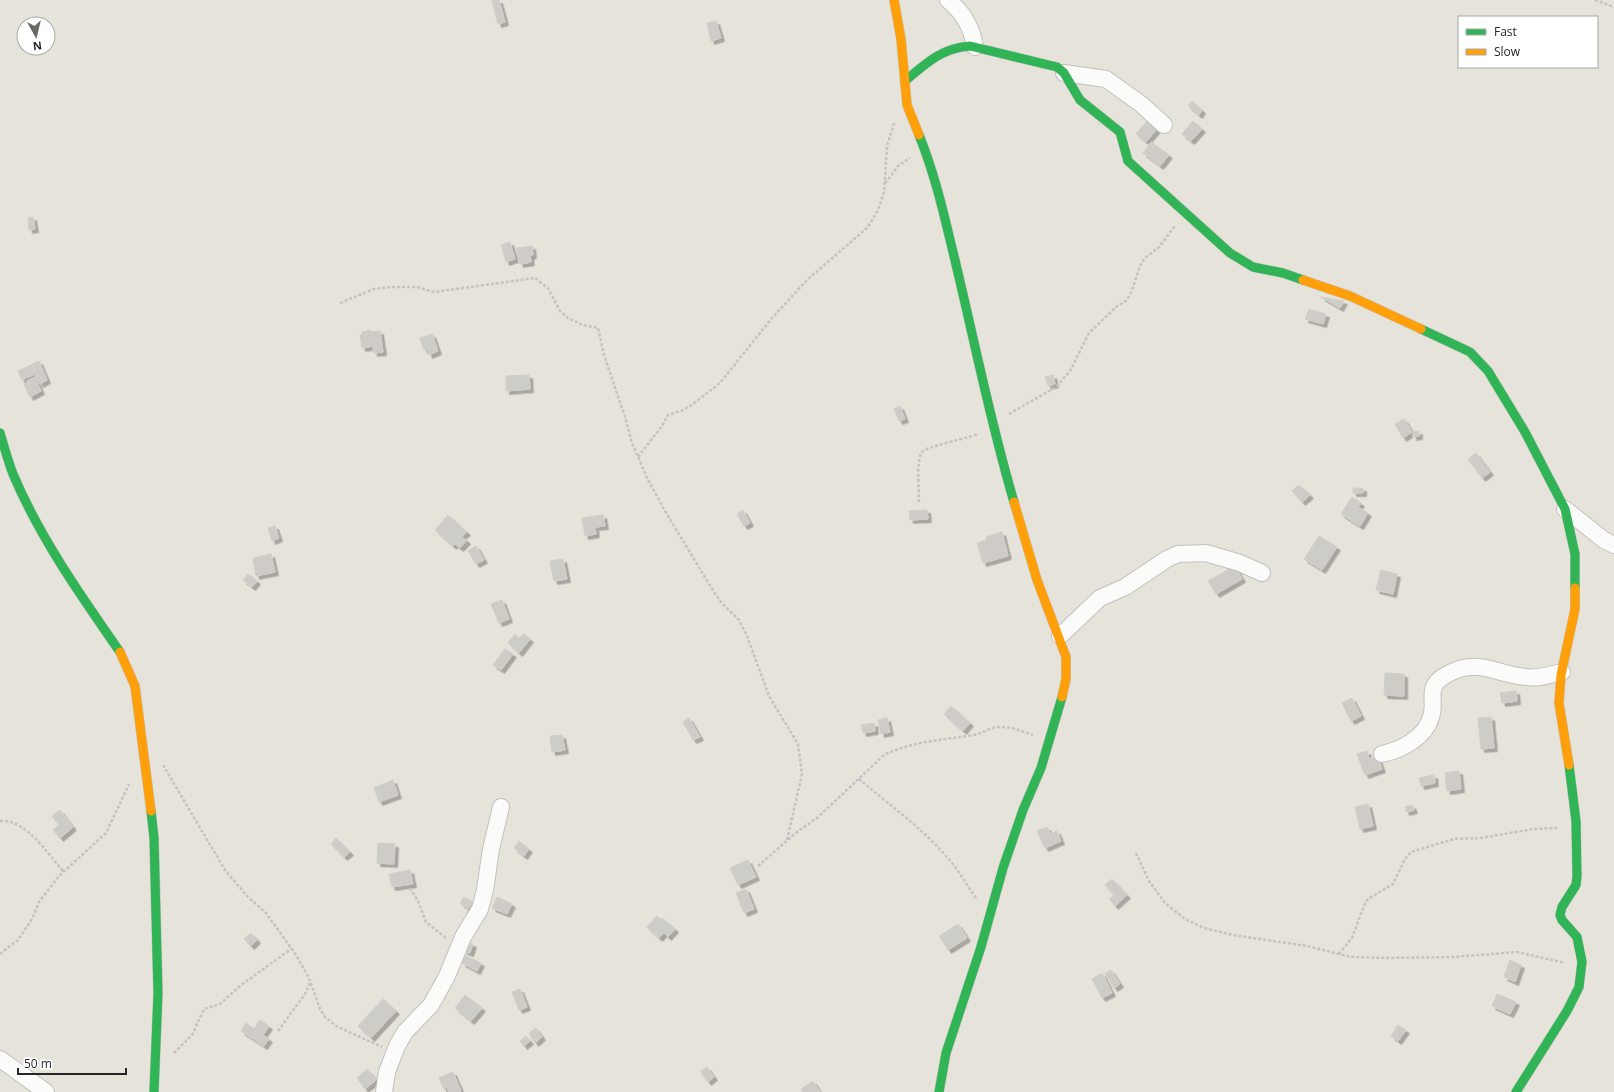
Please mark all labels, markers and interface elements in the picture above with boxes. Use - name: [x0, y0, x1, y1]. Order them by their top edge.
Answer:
- north arrow: [16, 16, 56, 56]
- legend: [1458, 16, 1598, 68]
- text: Fast: [1494, 23, 1517, 40]
- text: N: [32, 38, 43, 54]
- text: Slow: [1494, 43, 1521, 60]
- scale bar: [18, 1050, 126, 1076]
- text: 50 m: [24, 1055, 52, 1072]

